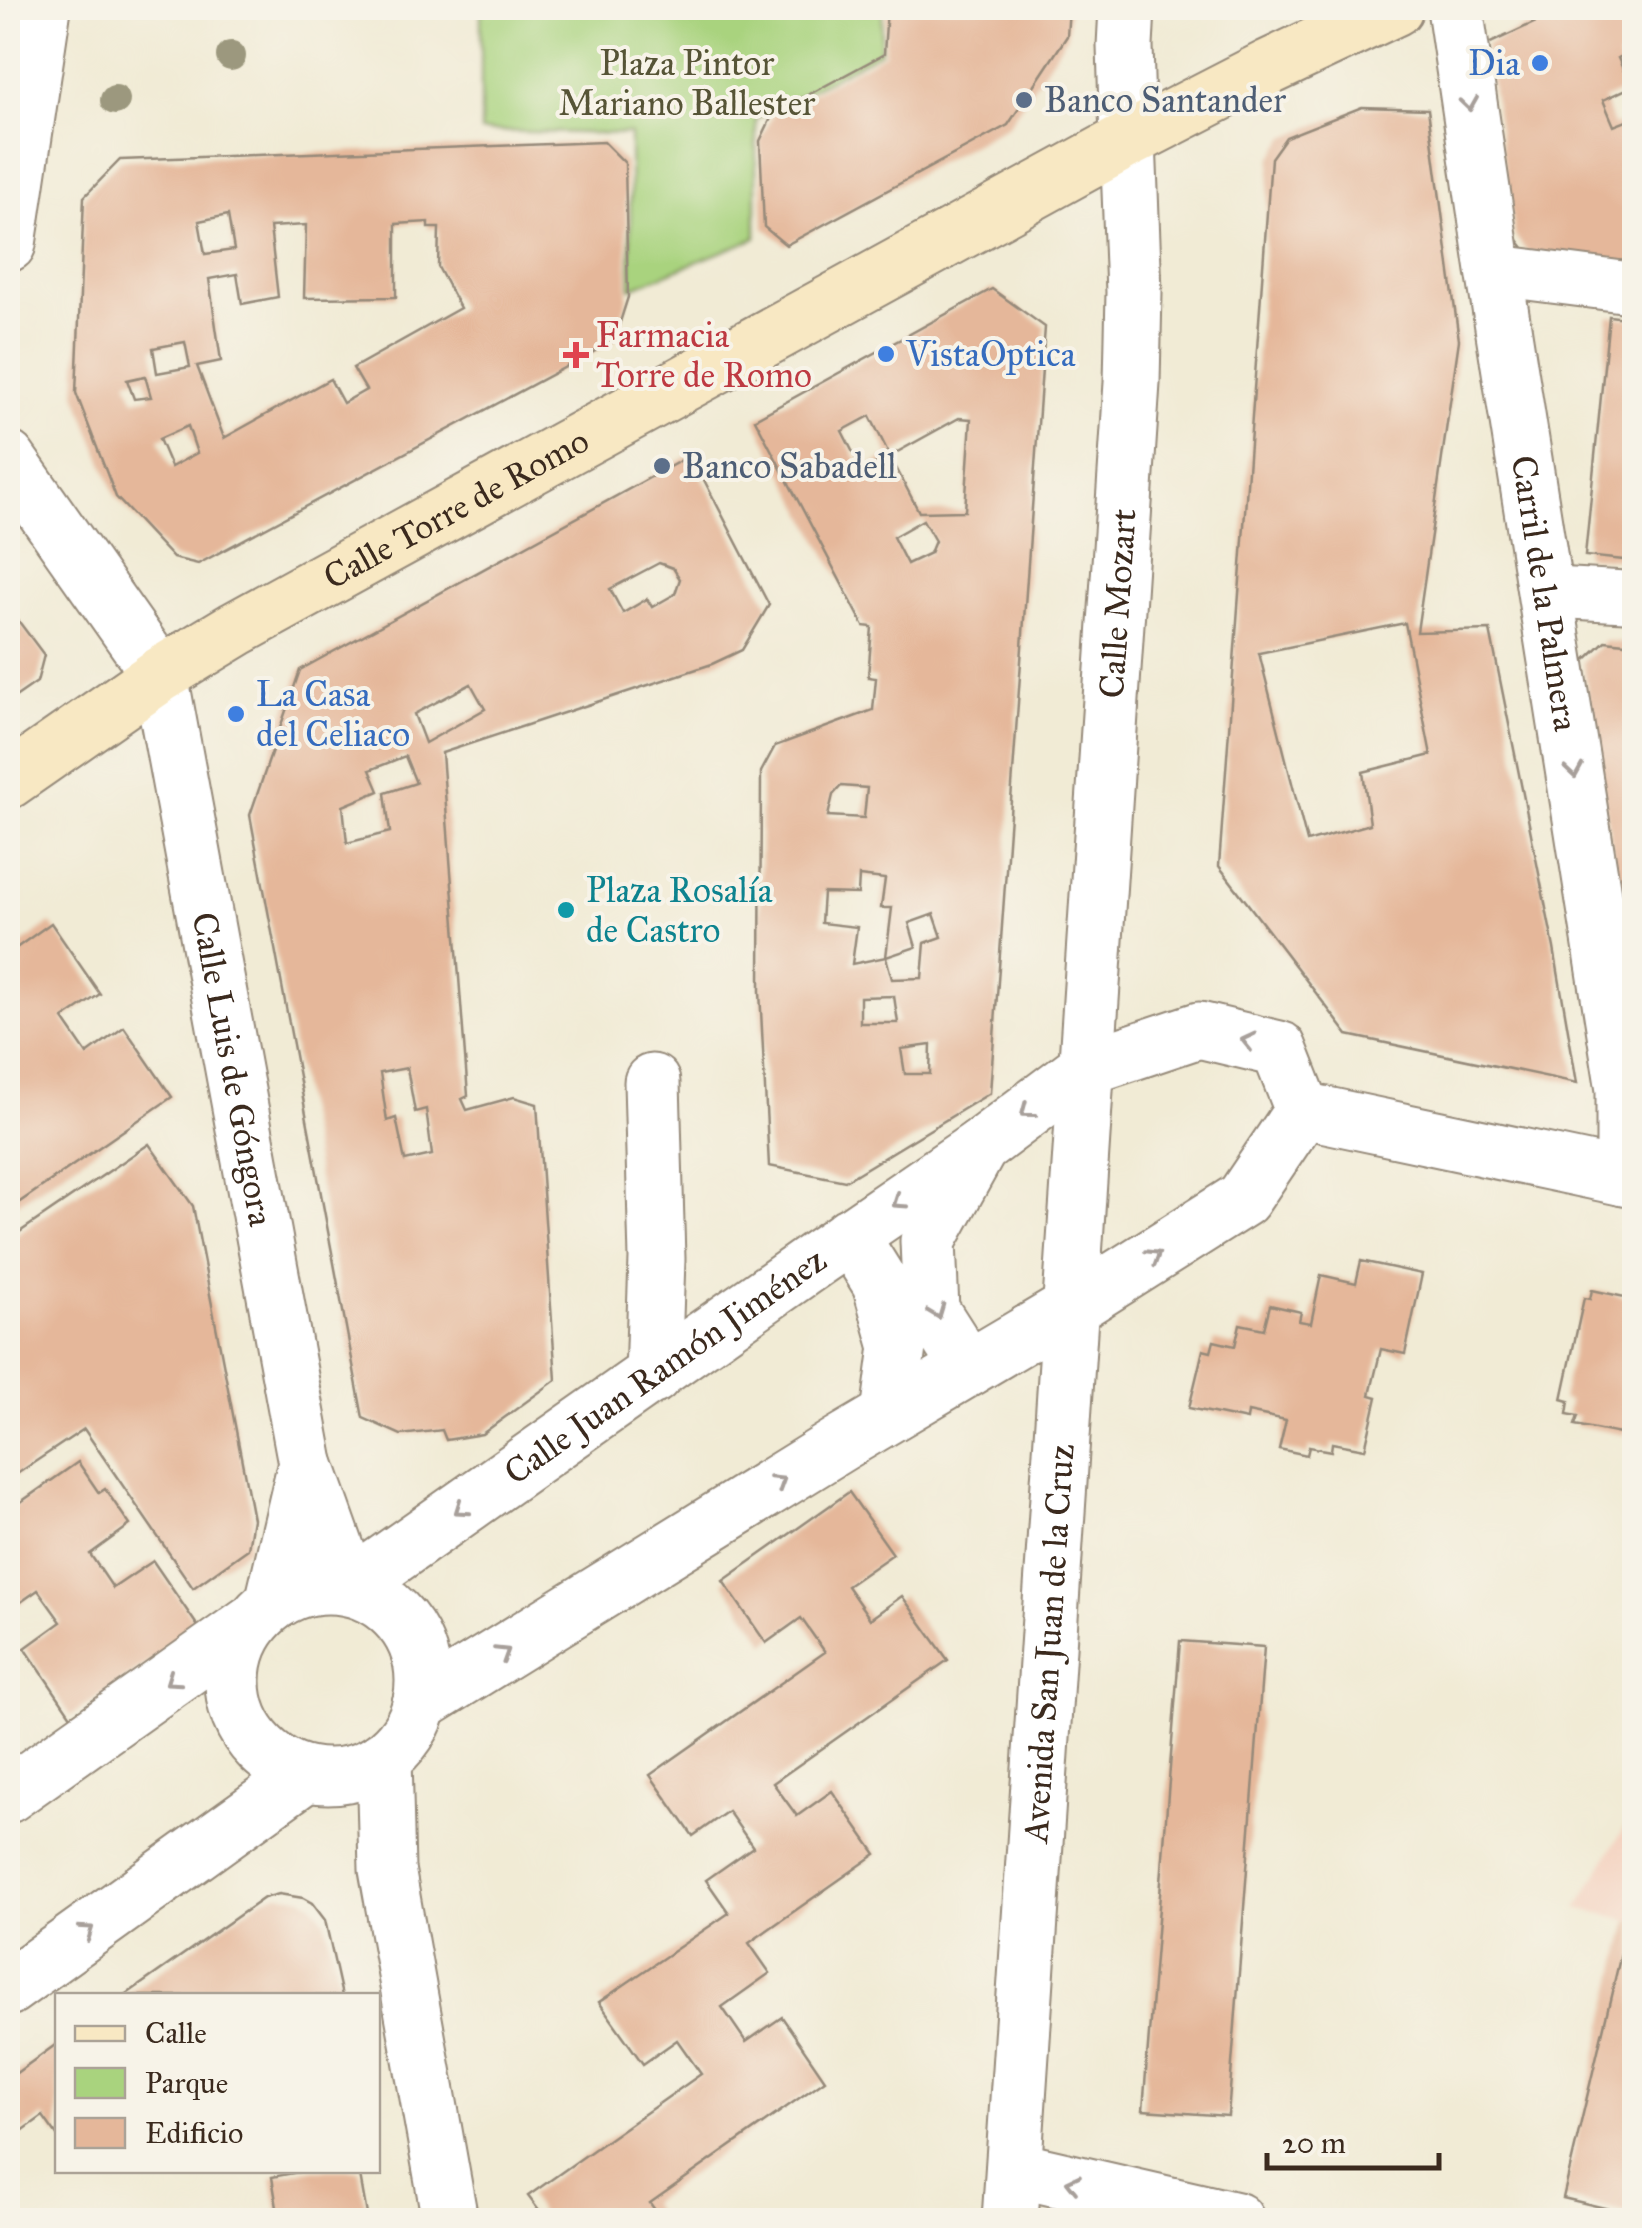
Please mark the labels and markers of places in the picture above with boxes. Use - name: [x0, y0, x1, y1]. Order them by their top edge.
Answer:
- place label: Dia: [1468, 42, 1520, 85]
- marker: Dia: [1529, 52, 1551, 74]
- place label: Banco Santander: [1044, 79, 1287, 122]
- marker: Banco Santander: [1013, 89, 1035, 111]
- place label: Farmacia Torre de Romo: [596, 314, 812, 397]
- place label: VistaOptica: [905, 333, 1076, 376]
- marker: VistaOptica: [875, 343, 897, 365]
- marker: Farmacia Torre de Romo: [565, 344, 587, 366]
- place label: Banco Sabadell: [682, 445, 897, 488]
- marker: Banco Sabadell: [651, 455, 673, 477]
- place label: La Casa del Celiaco: [256, 673, 410, 756]
- marker: La Casa del Celiaco: [225, 703, 247, 725]
- place label: Plaza Rosalía de Castro: [586, 869, 773, 952]
- marker: Plaza Rosalía de Castro: [555, 899, 577, 921]

